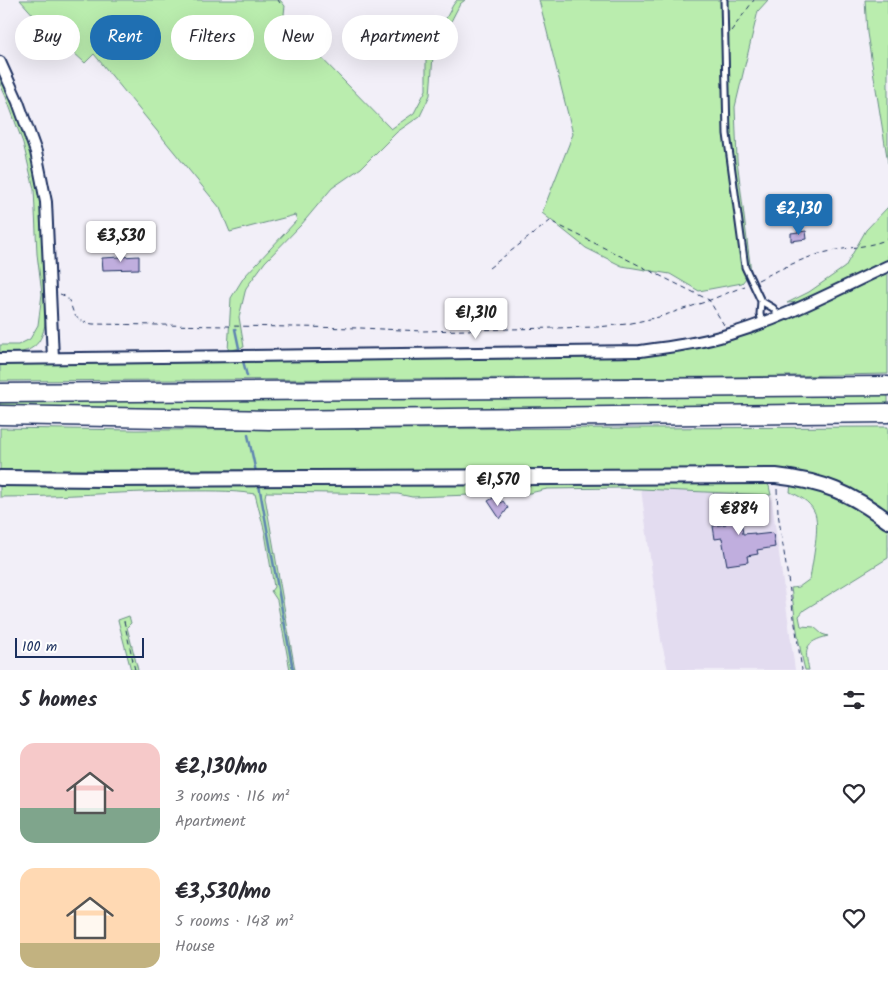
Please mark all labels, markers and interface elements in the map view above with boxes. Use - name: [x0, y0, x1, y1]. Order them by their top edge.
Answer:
- chip: Buy: [15, 15, 80, 60]
- chip: Rent: [90, 15, 161, 60]
- chip: Filters: [171, 15, 254, 60]
- chip: New: [264, 15, 332, 60]
- chip: Apartment: [342, 15, 458, 60]
- pin: €2,130: [758, 194, 840, 236]
- text: €2,130: [776, 197, 822, 222]
- pin: €3,530: [80, 220, 162, 263]
- text: €3,530: [97, 224, 145, 249]
- pin: €1,310: [435, 298, 517, 340]
- text: €1,310: [456, 301, 496, 326]
- pin: €1,570: [457, 464, 539, 507]
- text: €1,570: [476, 468, 520, 493]
- pin: €884: [709, 494, 769, 536]
- text: €884: [720, 497, 758, 522]
- scale bar: [15, 635, 144, 658]
- text: 100 m: [22, 636, 57, 658]
- text: 5 homes: [20, 684, 97, 717]
- icon: filters: [840, 686, 868, 714]
- text: €2,130/mo: [175, 751, 267, 784]
- icon: home: [60, 763, 120, 823]
- icon: heart: [840, 779, 868, 807]
- text: 3 rooms · 116 m²: [175, 784, 290, 809]
- text: Apartment: [175, 809, 246, 834]
- text: €3,530/mo: [175, 876, 271, 909]
- icon: home: [60, 888, 120, 948]
- icon: heart: [840, 904, 868, 932]
- text: 5 rooms · 148 m²: [175, 909, 294, 934]
- text: House: [175, 934, 215, 959]

